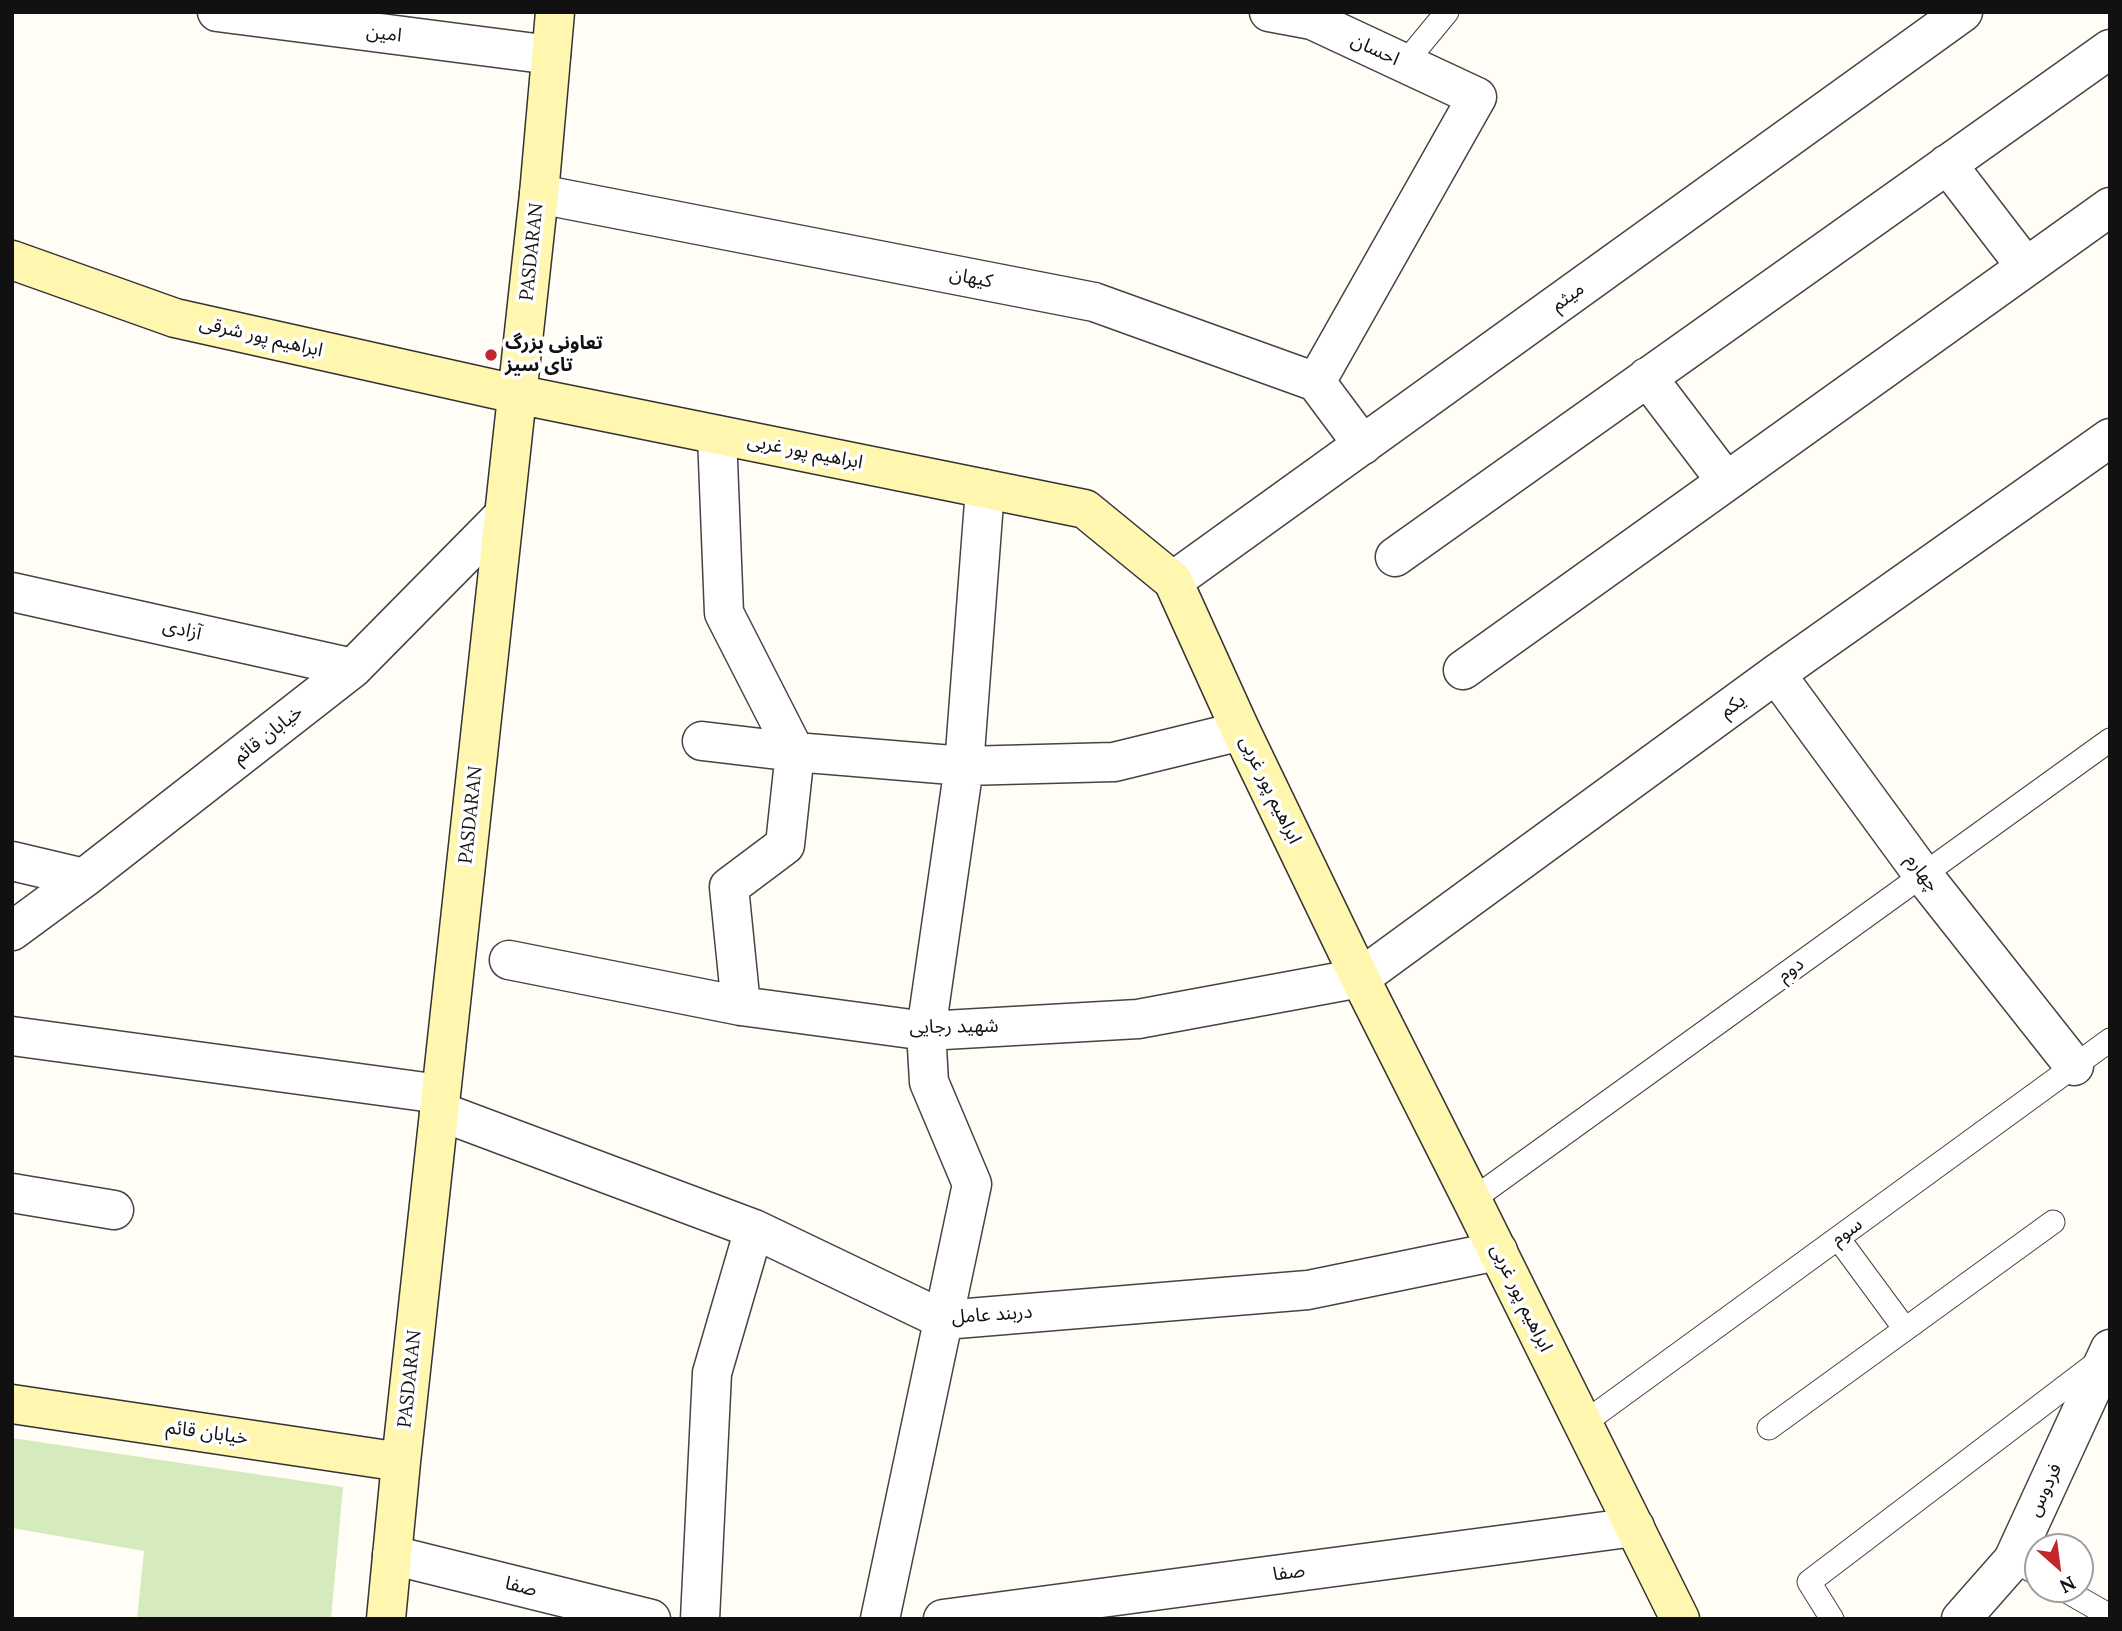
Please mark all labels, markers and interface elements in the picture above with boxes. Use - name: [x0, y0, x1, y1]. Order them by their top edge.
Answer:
- street label: امین: [365, 21, 403, 47]
- street label: احسان: [1347, 29, 1403, 71]
- street label: PASDARAN: [516, 202, 548, 302]
- street label: کیهان: [948, 263, 994, 293]
- street label: میثم: [1547, 278, 1589, 316]
- street label: ابراهیم پور شرقی: [197, 312, 325, 362]
- place label: تعاونی بزرگ تای سیز: [505, 333, 603, 377]
- marker: تعاونی بزرگ تای سیز: [483, 347, 499, 363]
- street label: ابراهیم پور غربی: [745, 430, 865, 474]
- street label: آزادی: [160, 615, 204, 645]
- street label: یکم: [1716, 689, 1750, 723]
- street label: خیابان قائم: [229, 701, 307, 769]
- street label: ابراهیم پور غربی: [1234, 732, 1306, 848]
- street label: PASDARAN: [455, 765, 487, 865]
- street label: چهارم: [1900, 849, 1944, 897]
- street label: دوم: [1773, 953, 1809, 987]
- street label: شهید رجایی: [909, 1015, 999, 1039]
- street label: سوم: [1827, 1213, 1867, 1251]
- street label: ابراهیم پور غربی: [1485, 1240, 1557, 1356]
- street label: دربند عامل: [951, 1301, 1033, 1329]
- street label: PASDARAN: [394, 1329, 426, 1429]
- street label: خیابان قائم: [165, 1416, 249, 1450]
- street label: فردوس: [2023, 1460, 2067, 1520]
- north arrow: [2024, 1533, 2094, 1603]
- street label: صفا: [1272, 1559, 1306, 1587]
- text: N: [2056, 1571, 2080, 1599]
- street label: صفا: [503, 1572, 539, 1602]

